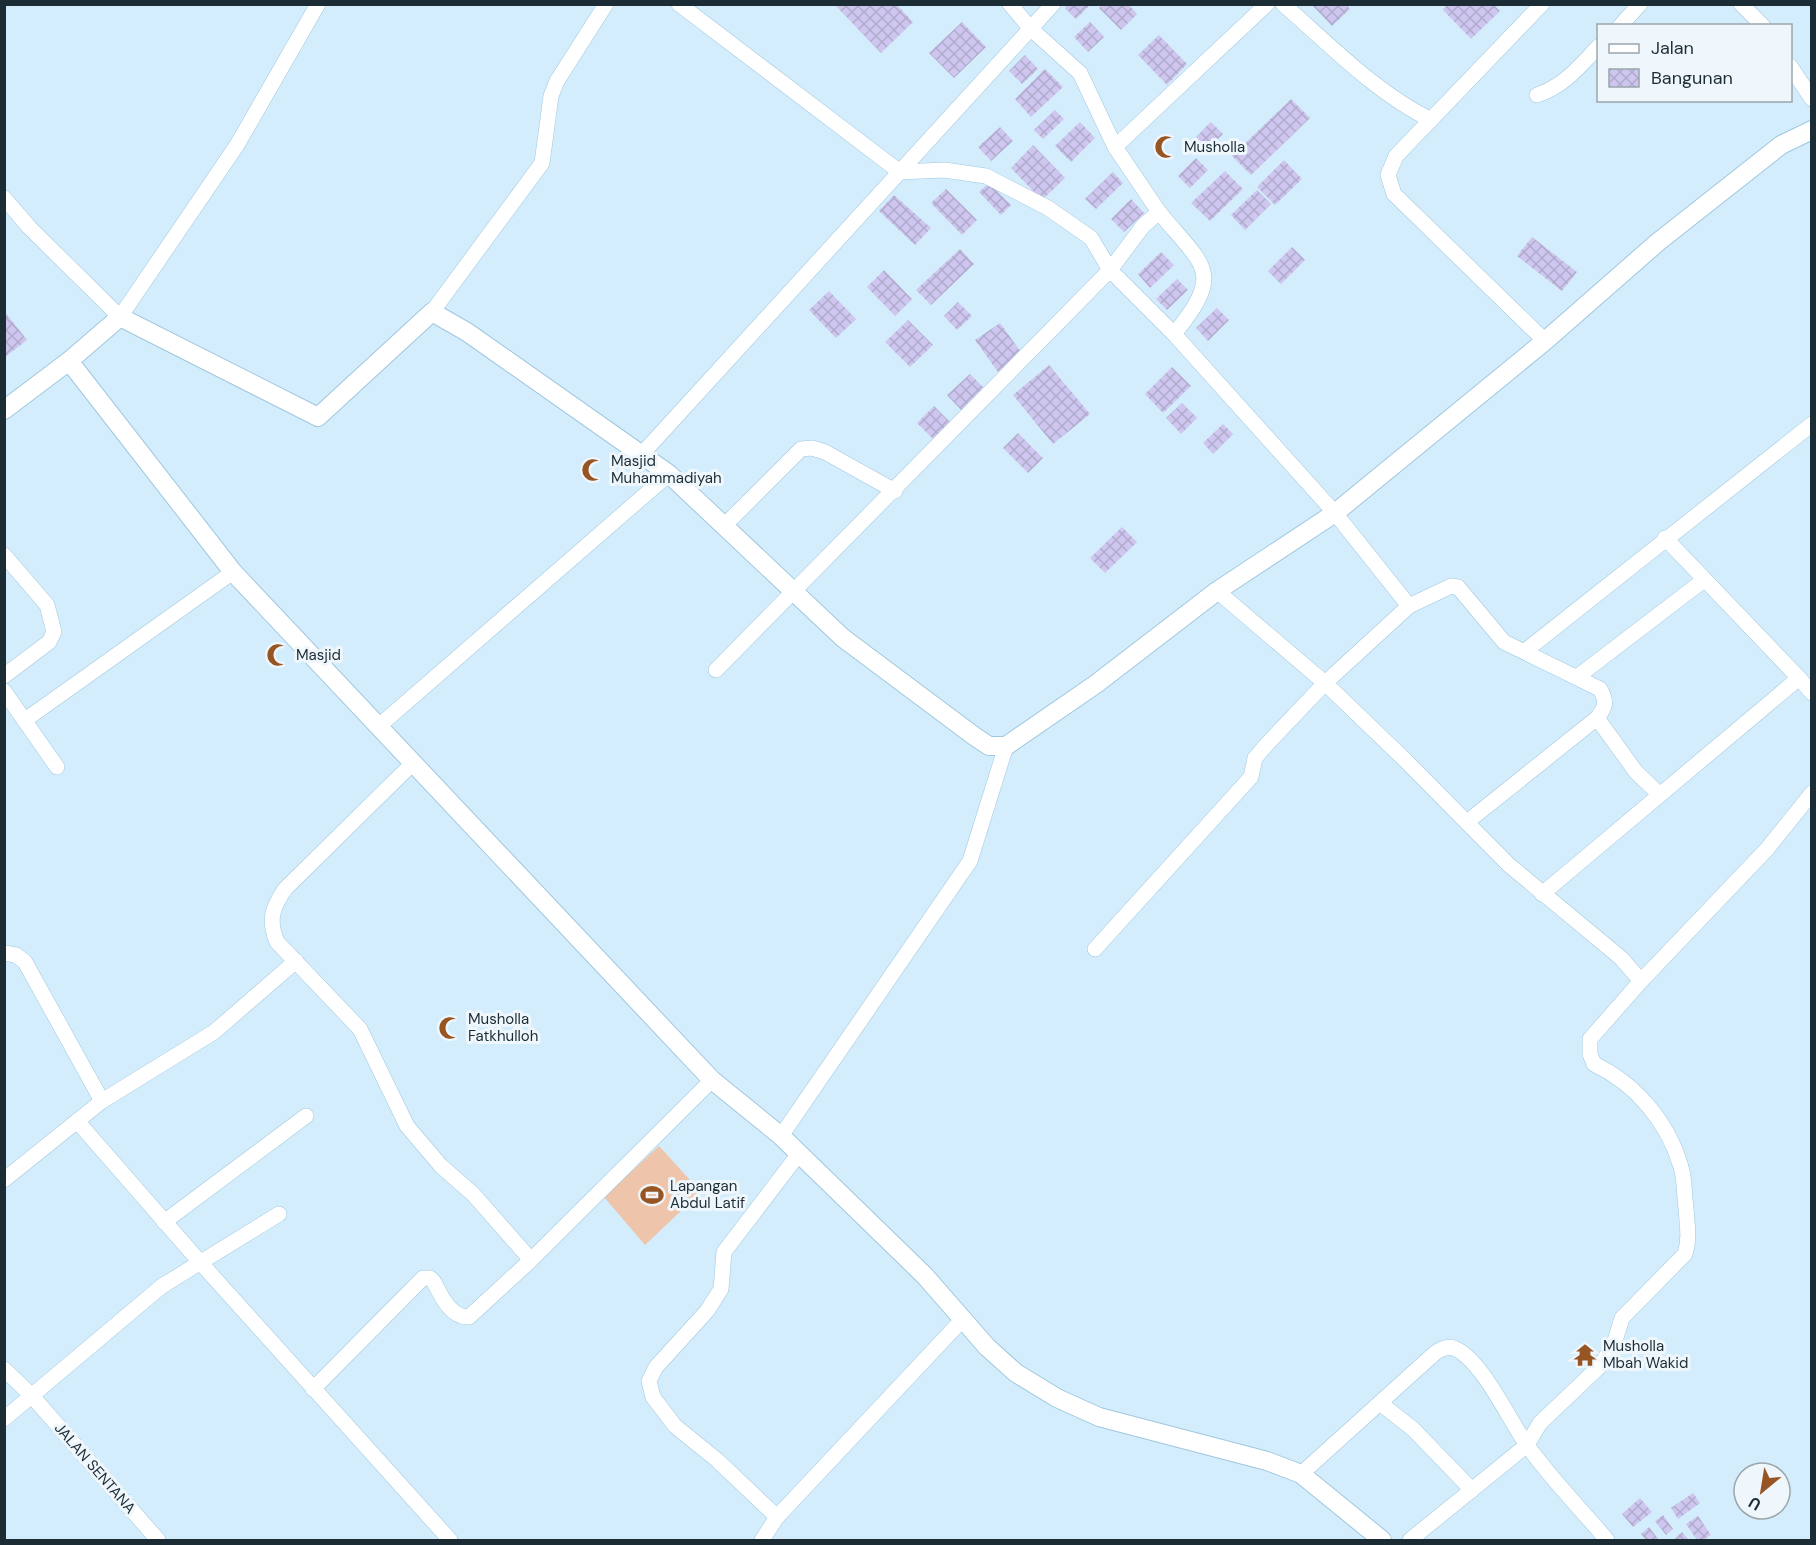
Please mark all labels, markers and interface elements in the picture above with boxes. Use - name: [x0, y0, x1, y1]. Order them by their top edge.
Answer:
- legend: [1597, 24, 1792, 102]
- text: Jalan: [1651, 36, 1694, 60]
- text: Bangunan: [1651, 66, 1733, 90]
- mosque icon: Musholla: [1153, 134, 1179, 160]
- place label: Musholla: [1184, 137, 1245, 157]
- place label: Masjid Muhammadiyah: [611, 451, 722, 488]
- mosque icon: Masjid Muhammadiyah: [580, 457, 606, 483]
- mosque icon: Masjid: [265, 642, 291, 668]
- place label: Masjid: [296, 645, 341, 665]
- place label: Musholla Fatkhulloh: [468, 1009, 538, 1046]
- mosque icon: Musholla Fatkhulloh: [437, 1015, 463, 1041]
- place label: Lapangan Abdul Latif: [670, 1176, 745, 1213]
- sports icon: Lapangan Abdul Latif: [639, 1182, 665, 1208]
- place label: Musholla Mbah Wakid: [1603, 1336, 1688, 1373]
- temple icon: Musholla Mbah Wakid: [1572, 1342, 1598, 1368]
- street label: JALAN SENTANA: [50, 1418, 140, 1518]
- north arrow: [1732, 1461, 1792, 1521]
- text: U: [1745, 1492, 1765, 1515]

